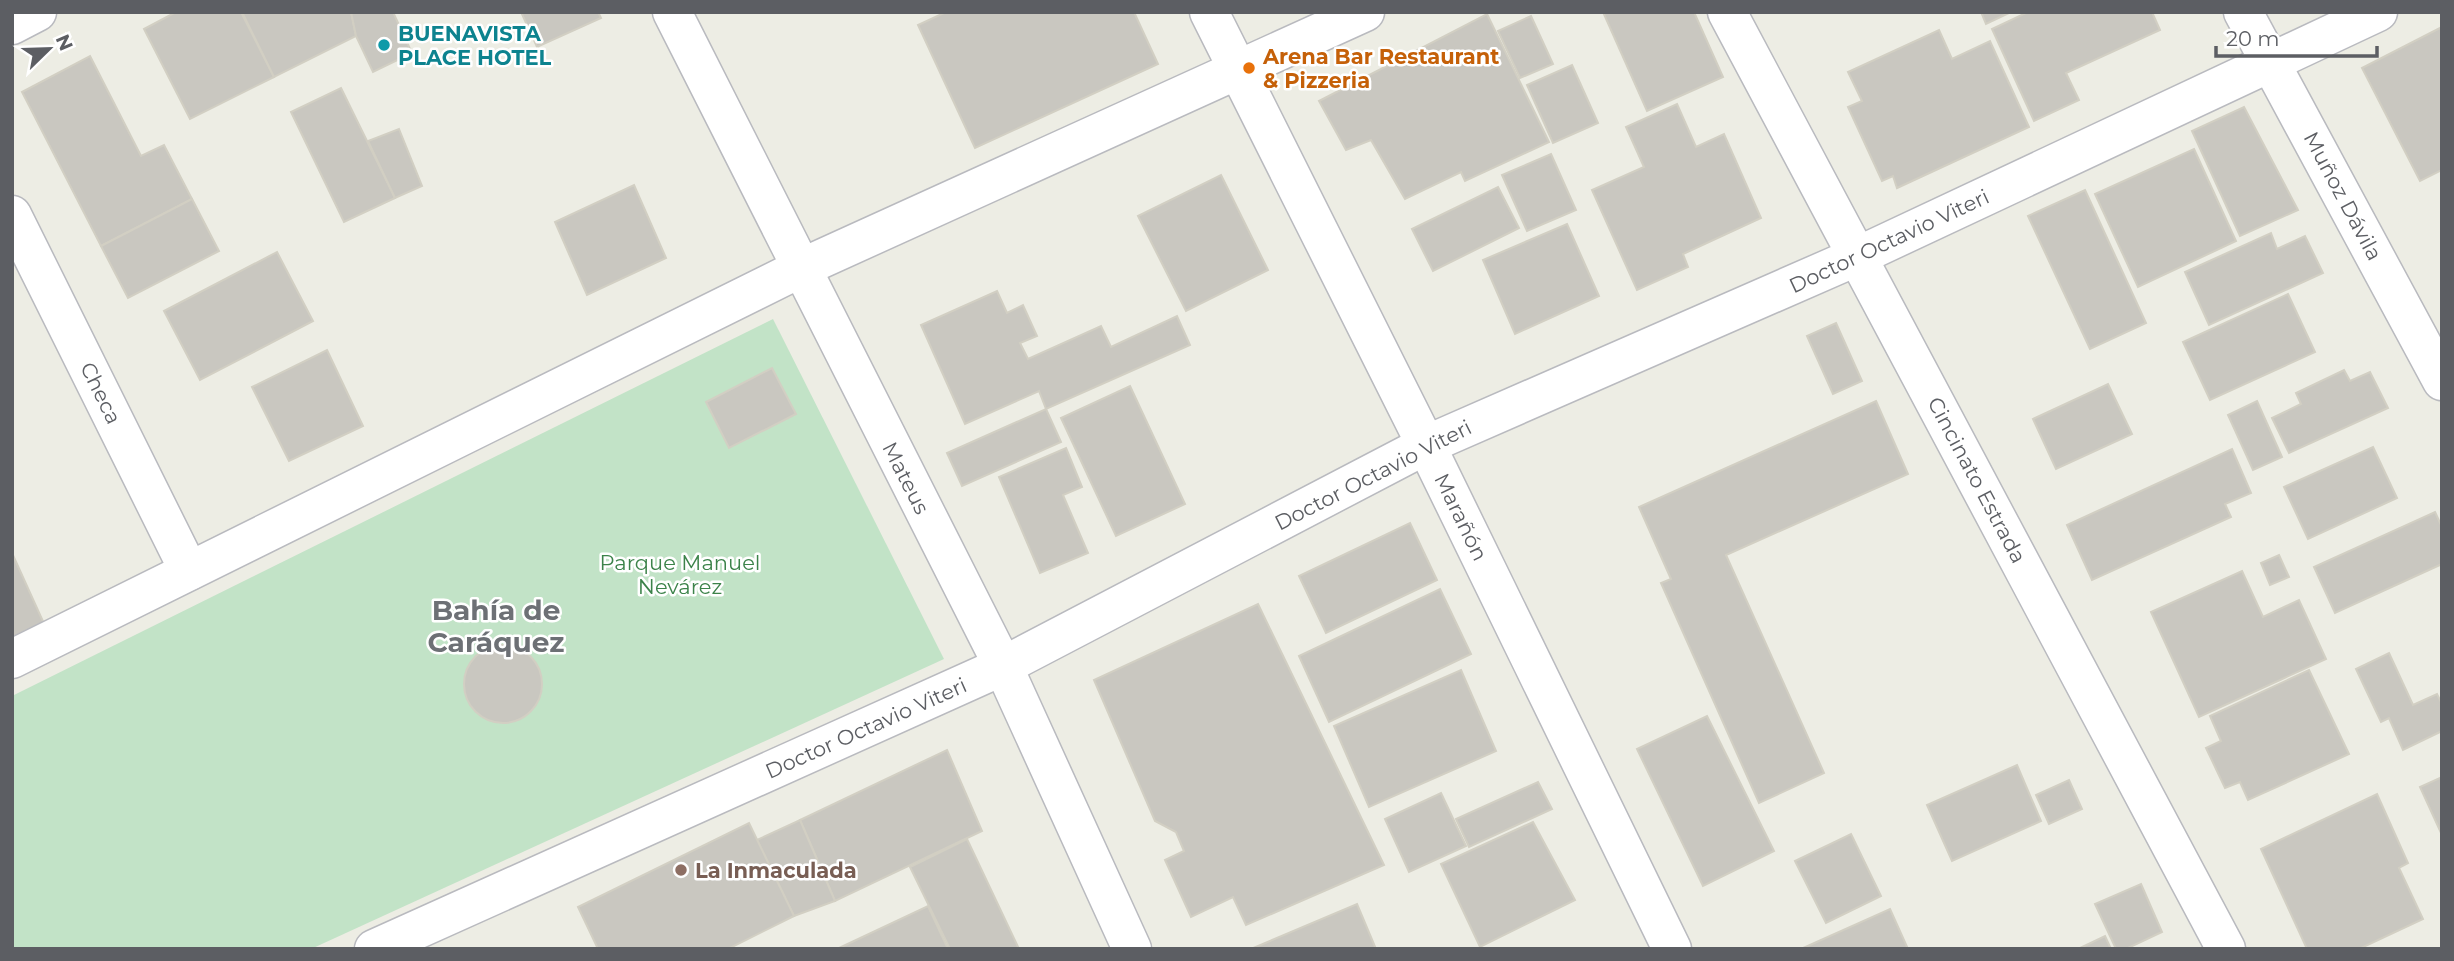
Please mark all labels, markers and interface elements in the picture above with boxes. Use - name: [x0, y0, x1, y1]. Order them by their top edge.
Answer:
- north arrow: [14, 14, 84, 84]
- scale bar: [2216, 14, 2377, 58]
- place label: BUENAVISTA PLACE HOTEL: [398, 21, 552, 70]
- text: 20 m: [2226, 26, 2280, 51]
- text: N: [51, 31, 78, 54]
- marker: BUENAVISTA PLACE HOTEL: [376, 37, 392, 53]
- place label: Arena Bar Restaurant & Pizzeria: [1262, 44, 1499, 93]
- marker: Arena Bar Restaurant & Pizzeria: [1241, 60, 1257, 76]
- street label: Muñoz Dávila: [2299, 127, 2387, 265]
- street label: Doctor Octavio Viteri: [1785, 184, 1993, 298]
- street label: Checa: [75, 358, 127, 428]
- street label: Cincinato Estrada: [1923, 393, 2031, 567]
- street label: Doctor Octavio Viteri: [1270, 414, 1476, 536]
- street label: Mateus: [877, 438, 935, 518]
- street label: Marañón: [1429, 469, 1493, 565]
- park label: Parque Manuel Nevárez: [600, 550, 760, 599]
- district label: Bahía de Caráquez: [427, 593, 565, 659]
- street label: Doctor Octavio Viteri: [761, 672, 971, 784]
- place label: La Inmaculada: [695, 858, 857, 883]
- marker: La Inmaculada: [673, 862, 689, 878]

